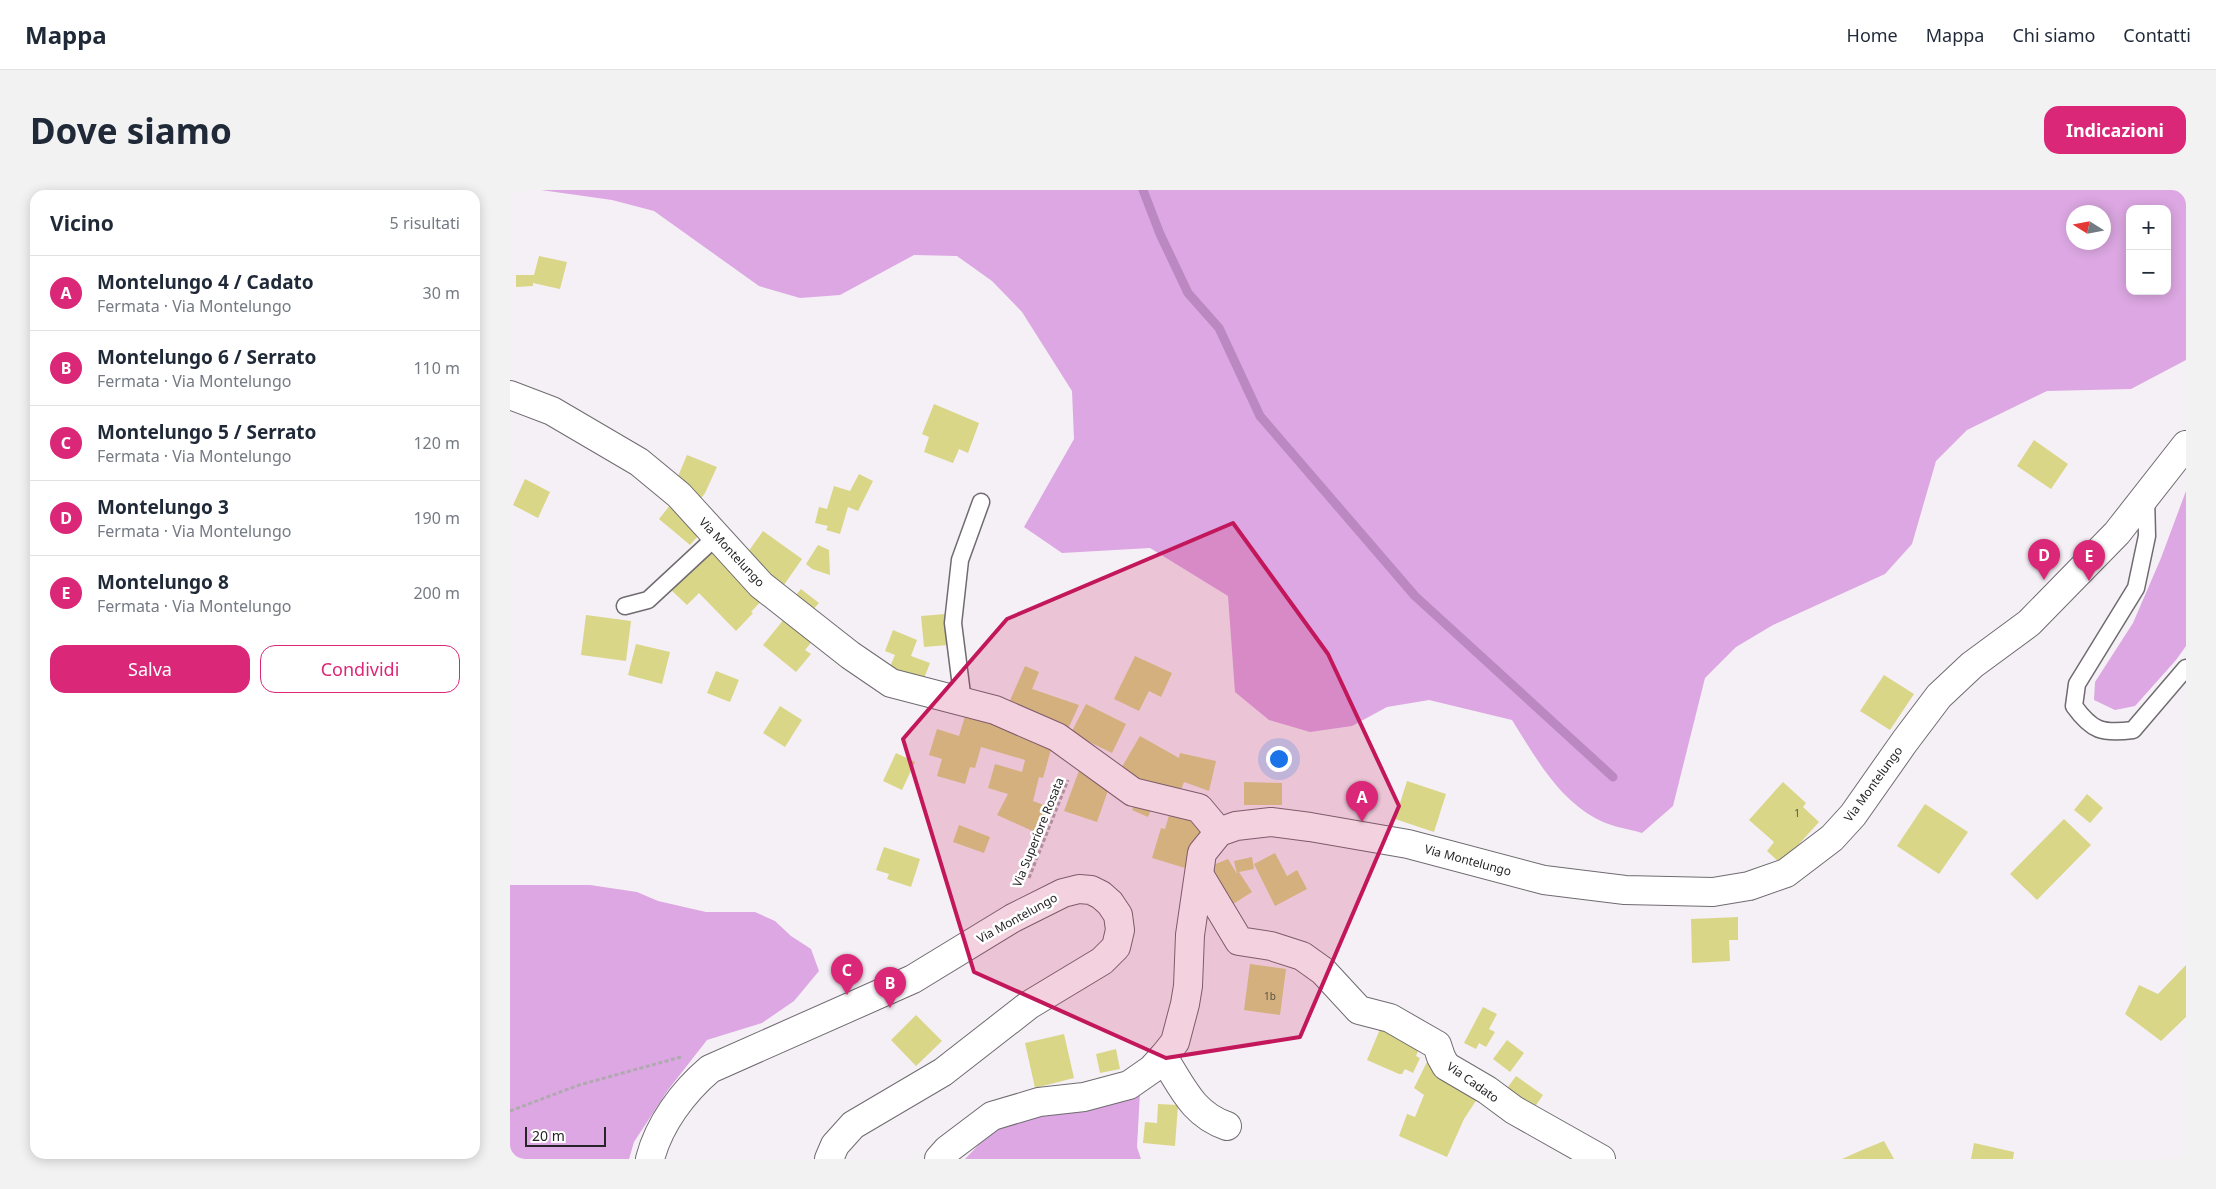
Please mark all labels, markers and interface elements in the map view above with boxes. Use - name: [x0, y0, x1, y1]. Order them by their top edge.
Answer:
- text: Mappa: [25, 18, 107, 51]
- text: Home: [1847, 23, 1898, 47]
- text: Mappa: [1926, 23, 1984, 47]
- text: Chi siamo: [2012, 23, 2095, 47]
- text: Contatti: [2123, 23, 2191, 47]
- button: Indicazioni: [2044, 106, 2186, 154]
- text: Dove siamo: [30, 107, 232, 154]
- north arrow: [2066, 205, 2111, 250]
- map controls: [2126, 205, 2171, 295]
- button: +: [2126, 205, 2171, 250]
- text: Vicino: [50, 209, 114, 237]
- text: 5 risultati: [390, 212, 460, 234]
- button: −: [2126, 250, 2171, 295]
- text: Montelungo 4 / Cadato: [97, 269, 314, 295]
- text: A: [60, 282, 72, 304]
- text: 30 m: [423, 282, 460, 304]
- text: Fermata · Via Montelungo: [97, 295, 291, 317]
- text: Montelungo 6 / Serrato: [97, 344, 316, 370]
- text: B: [61, 357, 71, 379]
- text: 110 m: [413, 357, 460, 379]
- text: Fermata · Via Montelungo: [97, 370, 291, 392]
- text: Montelungo 5 / Serrato: [97, 419, 316, 445]
- text: C: [61, 432, 71, 454]
- text: 120 m: [413, 432, 460, 454]
- text: Fermata · Via Montelungo: [97, 445, 291, 467]
- text: Montelungo 3: [97, 494, 229, 520]
- text: D: [60, 507, 72, 529]
- text: 190 m: [413, 507, 460, 529]
- street label: Via Montelungo: [695, 514, 769, 590]
- text: Fermata · Via Montelungo: [97, 520, 291, 542]
- pin: D: [2028, 539, 2060, 580]
- pin: E: [2073, 540, 2105, 581]
- text: Montelungo 8: [97, 569, 229, 595]
- text: E: [62, 582, 70, 604]
- text: 200 m: [413, 582, 460, 604]
- text: Fermata · Via Montelungo: [97, 595, 291, 617]
- button: Salva: [50, 645, 250, 693]
- button: Condividi: [260, 645, 460, 693]
- street label: Via Montelungo: [1840, 743, 1906, 825]
- your location: [1266, 746, 1292, 772]
- street label: Via Superiore Rosata: [1008, 775, 1068, 889]
- pin: A: [1346, 781, 1378, 822]
- house number: 1: [1794, 806, 1800, 820]
- street label: Via Montelungo: [1423, 840, 1513, 880]
- street label: Via Montelungo: [974, 889, 1060, 947]
- pin: C: [831, 954, 863, 995]
- pin: B: [874, 967, 906, 1008]
- house number: 1b: [1264, 989, 1276, 1003]
- street label: Via Cadato: [1443, 1058, 1503, 1106]
- scale bar: [525, 1124, 606, 1147]
- text: 20 m: [532, 1126, 565, 1145]

